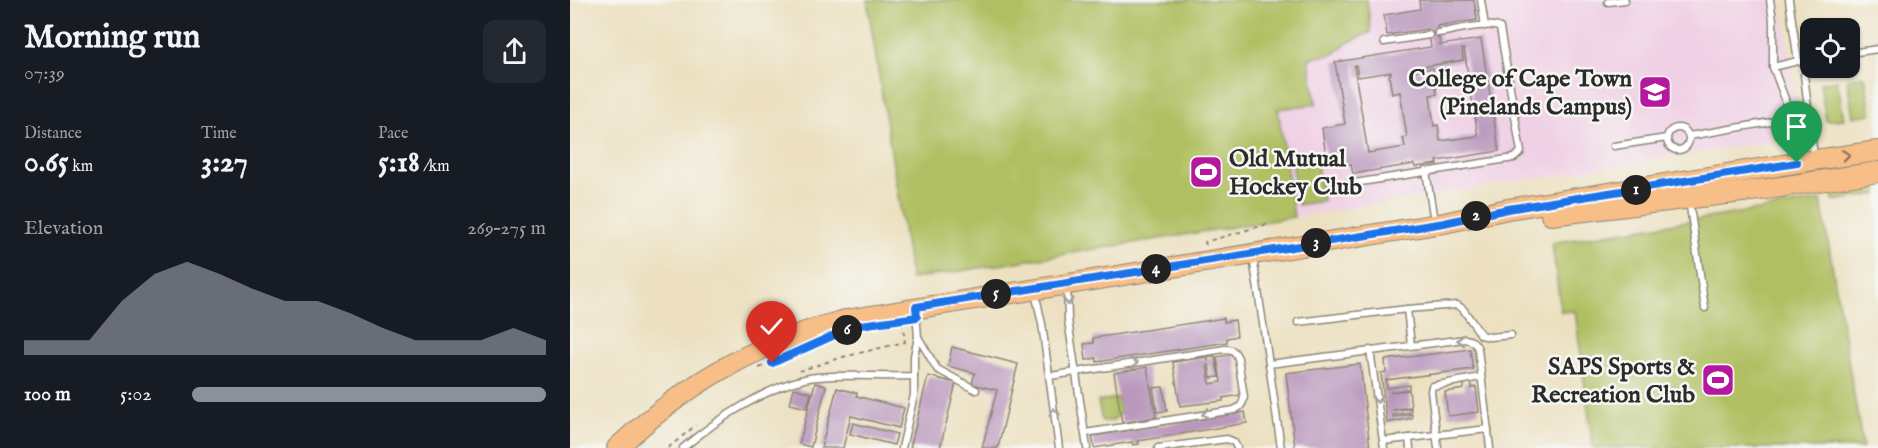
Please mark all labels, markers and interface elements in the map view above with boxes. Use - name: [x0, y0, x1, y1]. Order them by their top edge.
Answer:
- text: Morning run: [24, 17, 200, 59]
- map controls: [1800, 18, 1860, 78]
- button: locate: [1800, 18, 1860, 78]
- button: share: [483, 20, 546, 83]
- text: 07:39: [24, 61, 65, 86]
- place label: College of Cape Town (Pinelands Campus): [1409, 64, 1632, 123]
- school or university icon: College of Cape Town (Pinelands Campus): [1637, 74, 1673, 110]
- pin: [1771, 101, 1822, 163]
- icon: arrive: [1780, 110, 1813, 143]
- text: Distance: [24, 124, 82, 144]
- text: Time: [201, 124, 237, 144]
- text: Pace: [378, 124, 408, 144]
- text: 0.65: [24, 144, 69, 182]
- text: 3:27: [201, 144, 248, 182]
- text: 5:18: [378, 144, 420, 182]
- place label: Old Mutual Hockey Club: [1229, 144, 1362, 203]
- one-way arrow: [1842, 150, 1851, 162]
- sports icon: Old Mutual Hockey Club: [1188, 154, 1224, 190]
- text: km: [69, 157, 93, 177]
- text: /km: [420, 157, 450, 177]
- pin: 1: [1621, 175, 1651, 205]
- text: 1: [1633, 180, 1639, 200]
- pin: 2: [1461, 201, 1491, 231]
- text: 2: [1472, 206, 1480, 226]
- text: Elevation: [24, 216, 103, 241]
- text: 269–275 m: [467, 216, 546, 241]
- pin: 3: [1301, 228, 1331, 258]
- text: 3: [1313, 233, 1319, 253]
- pin: 4: [1141, 254, 1171, 284]
- text: 4: [1152, 259, 1160, 279]
- pin: 5: [981, 279, 1011, 309]
- text: 5: [993, 284, 999, 304]
- one-way arrow: [1062, 297, 1074, 306]
- pin: [746, 301, 797, 363]
- icon: check: [755, 310, 788, 343]
- pin: 6: [832, 315, 862, 345]
- text: 6: [844, 320, 850, 340]
- one-way arrow: [1456, 334, 1465, 347]
- place label: SAPS Sports & Recreation Club: [1531, 352, 1695, 411]
- one-way arrow: [1129, 357, 1139, 370]
- sports icon: SAPS Sports & Recreation Club: [1700, 362, 1736, 398]
- text: 100 m: [24, 382, 71, 407]
- text: 5:02: [120, 382, 152, 407]
- one-way arrow: [1370, 394, 1383, 404]
- one-way arrow: [1048, 407, 1061, 417]
- one-way arrow: [1202, 408, 1211, 420]

